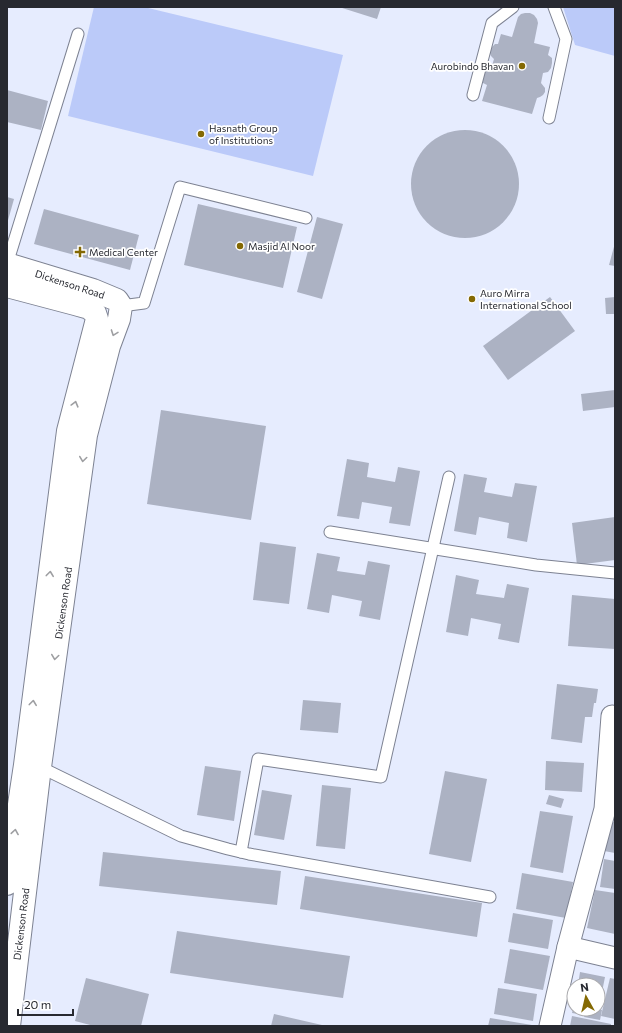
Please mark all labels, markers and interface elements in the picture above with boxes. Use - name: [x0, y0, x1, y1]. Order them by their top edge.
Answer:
- place label: Aurobindo Bhavan: [431, 60, 514, 72]
- marker: Aurobindo Bhavan: [517, 61, 527, 71]
- place label: Hasnath Group of Institutions: [209, 122, 278, 146]
- marker: Hasnath Group of Institutions: [196, 129, 206, 139]
- place label: Masjid Al Noor: [248, 240, 315, 252]
- marker: Masjid Al Noor: [235, 241, 245, 251]
- marker: Medical Center: [74, 246, 86, 258]
- place label: Medical Center: [89, 246, 158, 258]
- street label: Dickenson Road: [34, 267, 107, 301]
- place label: Auro Mirra International School: [480, 287, 572, 311]
- marker: Auro Mirra International School: [467, 294, 477, 304]
- one-way arrow: [110, 330, 118, 337]
- one-way arrow: [71, 401, 79, 408]
- one-way arrow: [79, 456, 88, 462]
- street label: Dickenson Road: [52, 566, 74, 640]
- one-way arrow: [45, 571, 54, 577]
- one-way arrow: [51, 654, 60, 660]
- one-way arrow: [28, 700, 37, 706]
- one-way arrow: [10, 829, 19, 835]
- street label: Dickenson Road: [11, 887, 31, 961]
- north arrow: [566, 977, 606, 1017]
- text: N: [580, 980, 590, 994]
- scale bar: [18, 991, 73, 1017]
- text: 20 m: [24, 997, 51, 1011]

